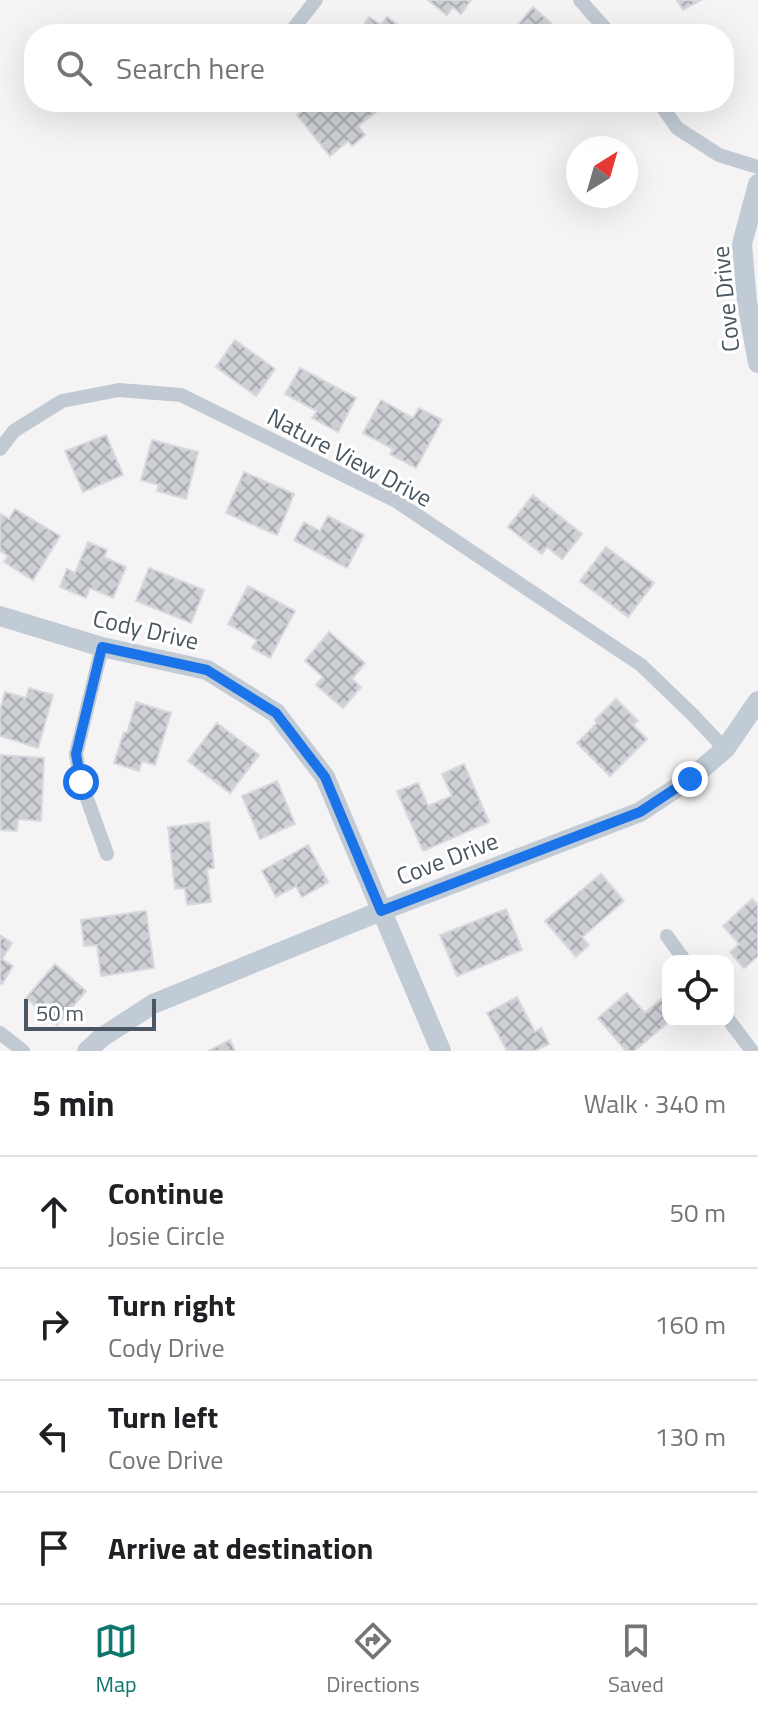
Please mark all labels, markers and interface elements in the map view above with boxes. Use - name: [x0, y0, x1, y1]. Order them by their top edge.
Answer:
- search box: [24, 24, 734, 112]
- text: Search here: [116, 45, 265, 91]
- icon: search: [52, 46, 96, 90]
- north arrow: [566, 136, 638, 208]
- street label: Cove Drive: [702, 244, 748, 354]
- street label: Nature View Drive: [261, 398, 439, 516]
- street label: Cody Drive: [90, 599, 202, 659]
- route end: [672, 761, 708, 797]
- route start: [63, 764, 99, 800]
- street label: Cove Drive: [391, 822, 503, 894]
- map controls: [662, 955, 734, 1027]
- button: locate: [662, 955, 734, 1027]
- scale bar: [24, 995, 156, 1031]
- text: 50 m: [36, 996, 84, 1030]
- text: 5 min: [32, 1077, 115, 1129]
- text: Walk · 340 m: [584, 1084, 726, 1123]
- text: Continue: [108, 1170, 224, 1216]
- icon: ahead: [32, 1190, 76, 1234]
- text: 50 m: [669, 1193, 726, 1232]
- text: Josie Circle: [108, 1216, 225, 1255]
- text: Turn right: [108, 1282, 236, 1328]
- icon: right: [32, 1302, 76, 1346]
- text: 160 m: [655, 1305, 726, 1344]
- text: Cody Drive: [108, 1328, 225, 1367]
- text: Turn left: [108, 1394, 218, 1440]
- icon: left: [32, 1414, 76, 1458]
- text: 130 m: [655, 1417, 726, 1456]
- text: Cove Drive: [108, 1440, 223, 1479]
- text: Arrive at destination: [108, 1525, 373, 1571]
- icon: arrive: [32, 1526, 76, 1570]
- tab: Map: [94, 1619, 138, 1701]
- tab: Directions: [326, 1619, 420, 1701]
- tab: Saved: [608, 1619, 664, 1701]

